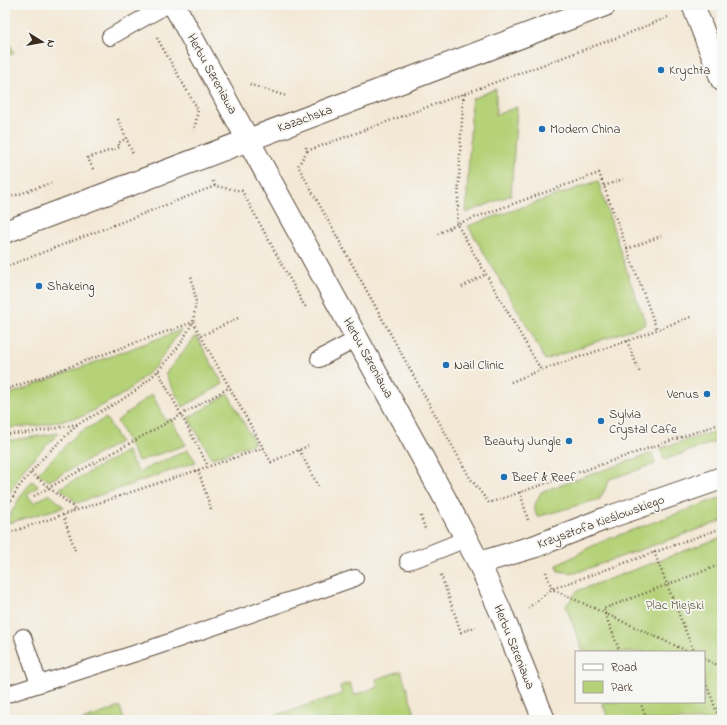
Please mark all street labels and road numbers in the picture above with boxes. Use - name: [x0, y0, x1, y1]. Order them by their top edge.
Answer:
- street label: Herbu Szreniawa: [182, 30, 242, 118]
- street label: Kazachska: [275, 100, 335, 138]
- street label: Herbu Szreniawa: [338, 314, 398, 402]
- street label: Krzysztofa Kieślowskiego: [535, 490, 668, 555]
- street label: Herbu Szreniawa: [488, 602, 540, 692]

